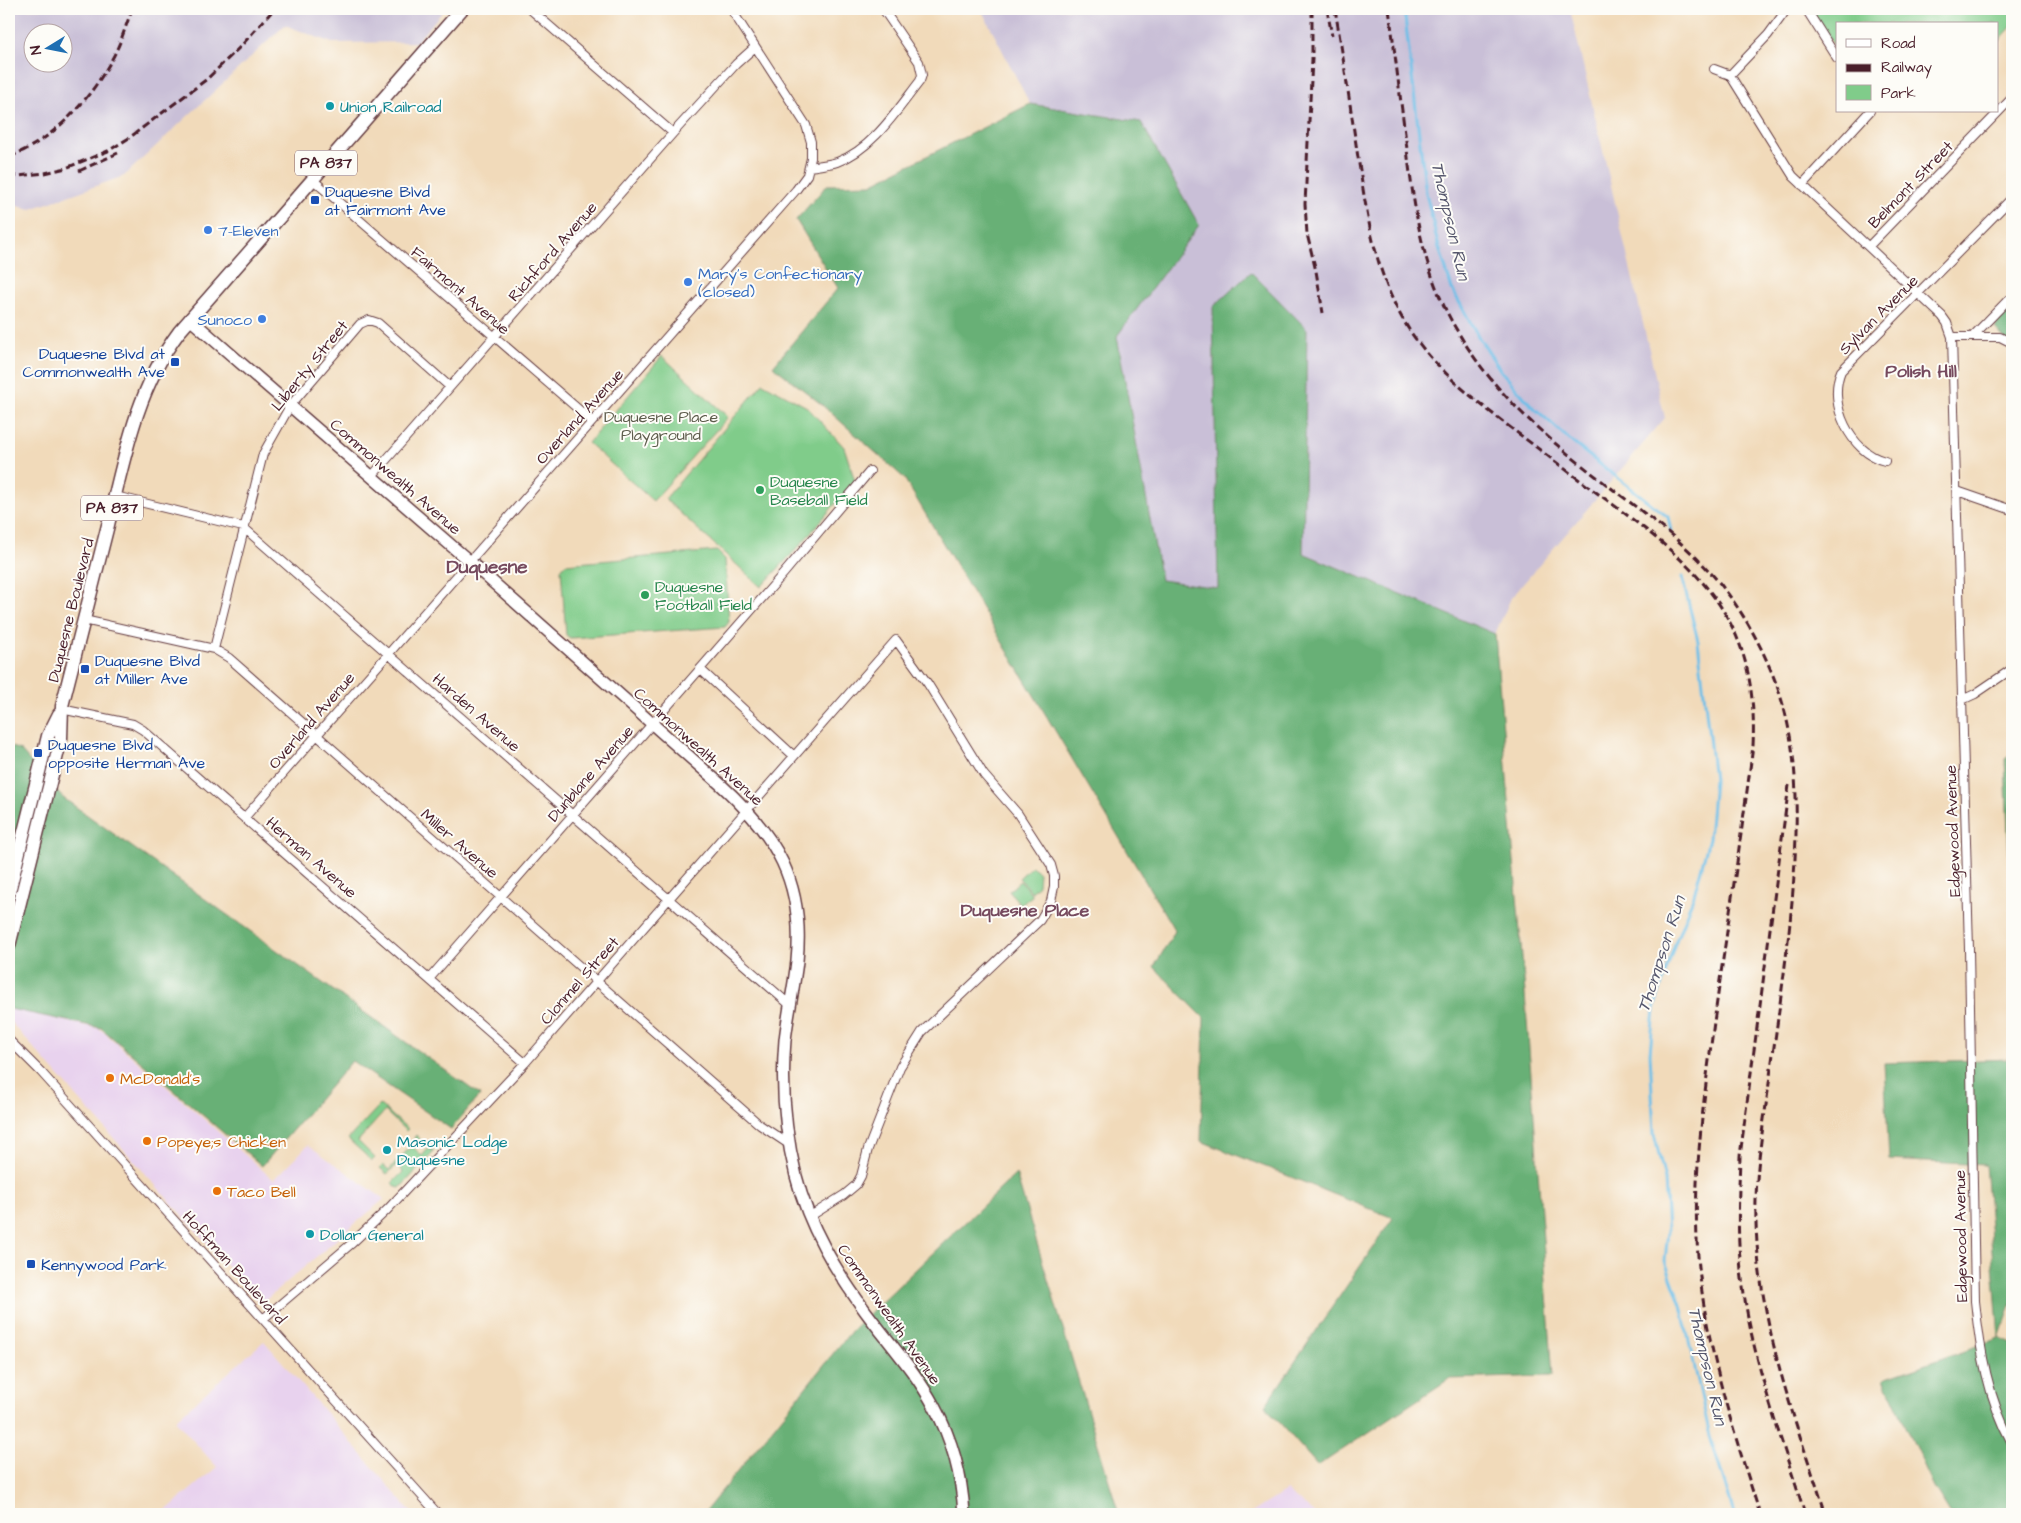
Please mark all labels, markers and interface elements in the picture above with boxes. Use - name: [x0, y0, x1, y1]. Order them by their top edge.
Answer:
- north arrow: [22, 22, 72, 72]
- legend: [1836, 22, 1998, 112]
- text: Road: [1881, 33, 1916, 54]
- text: N: [26, 44, 47, 56]
- text: Railway: [1881, 57, 1932, 79]
- text: Park: [1881, 83, 1916, 104]
- place label: Union Railroad: [340, 96, 441, 118]
- marker: Union Railroad: [324, 100, 336, 112]
- street label: Belmont Street: [1863, 136, 1959, 233]
- road number: PA 837: [295, 150, 357, 176]
- water label: Thompson Run: [1425, 160, 1477, 285]
- place label: Duquesne Blvd at Fairmont Ave: [325, 181, 446, 221]
- marker: Duquesne Blvd at Fairmont Ave: [309, 194, 321, 206]
- street label: Richford Avenue: [503, 197, 603, 306]
- place label: 7-Eleven: [218, 220, 278, 242]
- marker: 7-Eleven: [202, 224, 214, 236]
- street label: Fairmont Avenue: [406, 242, 515, 340]
- place label: Mary's Confectionary (closed): [698, 263, 862, 303]
- street label: Sylvan Avenue: [1834, 270, 1924, 360]
- marker: Mary's Confectionary (closed): [682, 276, 694, 288]
- place label: Sunoco: [197, 309, 252, 331]
- marker: Sunoco: [256, 313, 268, 325]
- street label: Liberty Street: [266, 315, 354, 416]
- place label: Duquesne Blvd at Commonwealth Ave: [23, 343, 166, 383]
- marker: Duquesne Blvd at Commonwealth Ave: [169, 356, 181, 368]
- district label: Polish Hill: [1885, 359, 1957, 384]
- street label: Overland Avenue: [531, 364, 629, 469]
- park label: Duquesne Place Playground: [604, 406, 718, 447]
- street label: Commonwealth Avenue: [325, 414, 466, 540]
- place label: Duquesne Baseball Field: [770, 471, 868, 511]
- marker: Duquesne Baseball Field: [754, 484, 766, 496]
- road number: PA 837: [81, 496, 143, 520]
- street label: Duquesne Boulevard: [42, 536, 100, 685]
- district label: Duquesne: [447, 554, 528, 581]
- place label: Duquesne Football Field: [655, 576, 752, 616]
- marker: Duquesne Football Field: [639, 589, 651, 601]
- place label: Duquesne Blvd at Miller Ave: [95, 650, 200, 690]
- marker: Duquesne Blvd at Miller Ave: [79, 663, 91, 675]
- street label: Overland Avenue: [264, 667, 360, 774]
- street label: Harden Avenue: [428, 668, 525, 757]
- street label: Commonwealth Avenue: [629, 683, 768, 811]
- street label: Dunblane Avenue: [543, 720, 639, 827]
- place label: Duquesne Blvd opposite Herman Ave: [48, 734, 206, 774]
- marker: Duquesne Blvd opposite Herman Ave: [32, 747, 44, 759]
- street label: Edgewood Avenue: [1940, 764, 1967, 897]
- street label: Miller Avenue: [416, 804, 503, 884]
- street label: Herman Avenue: [261, 812, 362, 904]
- water label: Thompson Run: [1631, 891, 1693, 1015]
- district label: Duquesne Place: [961, 898, 1090, 923]
- street label: Clonmel Street: [535, 931, 625, 1029]
- place label: McDonald's: [120, 1068, 200, 1090]
- marker: McDonald's: [104, 1072, 116, 1084]
- place label: Popeye;s Chicken: [157, 1131, 286, 1154]
- place label: Masonic Lodge Duquesne: [397, 1131, 508, 1171]
- marker: Popeye;s Chicken: [141, 1135, 153, 1147]
- marker: Masonic Lodge Duquesne: [381, 1144, 393, 1156]
- street label: Edgewood Avenue: [1949, 1169, 1974, 1302]
- place label: Taco Bell: [227, 1181, 296, 1203]
- marker: Taco Bell: [211, 1185, 223, 1197]
- street label: Hoffman Boulevard: [177, 1206, 291, 1329]
- place label: Dollar General: [320, 1224, 424, 1246]
- marker: Dollar General: [304, 1228, 316, 1240]
- street label: Commonwealth Avenue: [832, 1240, 946, 1390]
- place label: Kennywood Park: [41, 1254, 167, 1277]
- marker: Kennywood Park: [25, 1258, 37, 1270]
- water label: Thompson Run: [1682, 1305, 1734, 1430]

